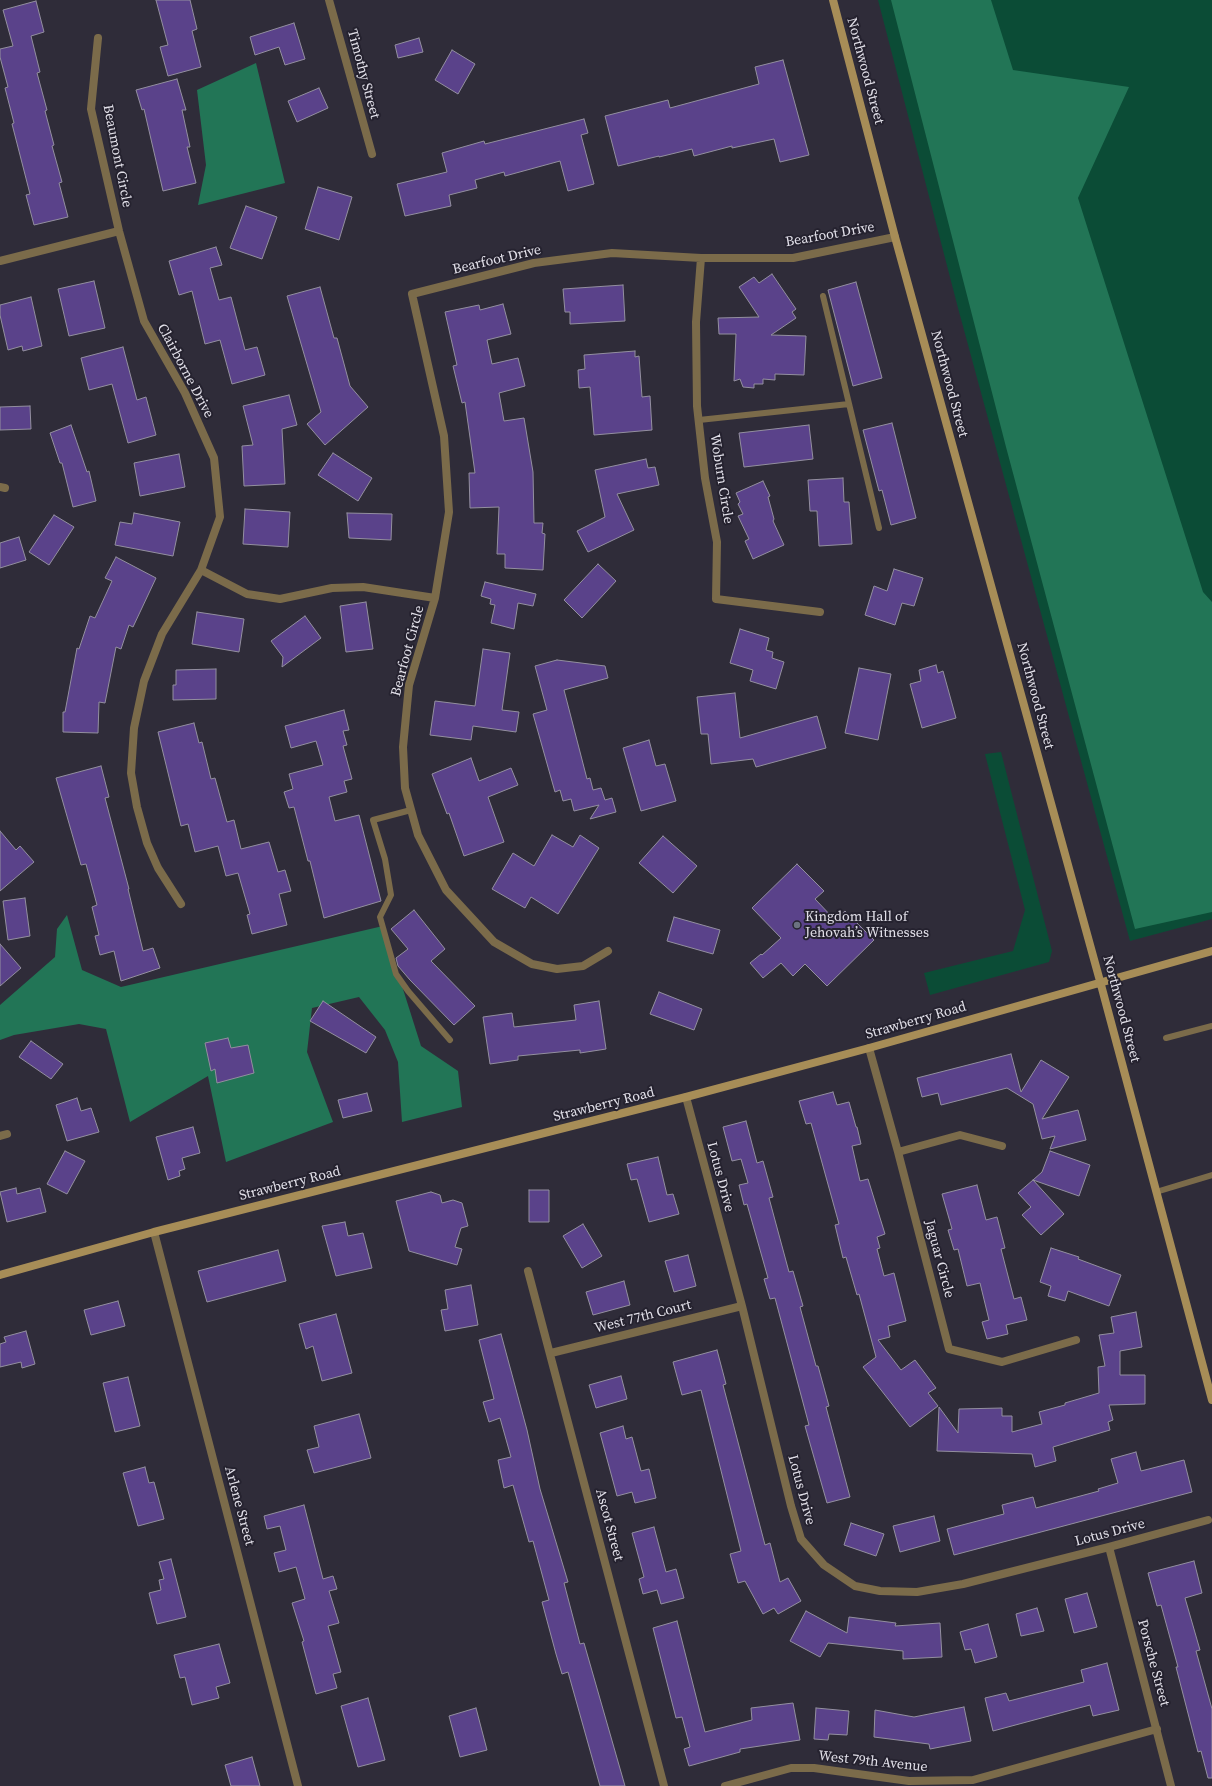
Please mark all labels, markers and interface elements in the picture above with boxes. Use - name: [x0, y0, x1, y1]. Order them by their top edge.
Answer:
- street label: Northwood Street: [843, 16, 887, 126]
- street label: Timothy Street: [343, 27, 383, 121]
- street label: Beaumont Circle: [99, 103, 135, 209]
- street label: Bearfoot Drive: [784, 219, 876, 251]
- street label: Bearfoot Drive: [451, 242, 543, 278]
- street label: Clairborne Drive: [153, 321, 217, 421]
- street label: Northwood Street: [927, 329, 971, 439]
- street label: Woburn Circle: [706, 433, 736, 525]
- street label: Bearfoot Circle: [388, 604, 428, 698]
- street label: Northwood Street: [1013, 641, 1057, 751]
- place label: Kingdom Hall of Jehovah’s Witnesses: [805, 909, 929, 942]
- marker: Kingdom Hall of Jehovah’s Witnesses: [792, 920, 802, 930]
- street label: Northwood Street: [1099, 954, 1143, 1064]
- street label: Strawberry Road: [864, 999, 968, 1043]
- street label: Strawberry Road: [552, 1084, 656, 1126]
- street label: Lotus Drive: [703, 1140, 737, 1214]
- street label: Strawberry Road: [238, 1163, 342, 1205]
- street label: Jaguar Circle: [920, 1218, 958, 1300]
- street label: West 77th Court: [593, 1297, 693, 1337]
- street label: Lotus Drive: [784, 1453, 818, 1527]
- street label: Arlene Street: [220, 1464, 258, 1548]
- street label: Ascot Street: [591, 1487, 627, 1563]
- street label: Lotus Drive: [1073, 1516, 1147, 1550]
- street label: Porsche Street: [1133, 1618, 1173, 1708]
- street label: West 79th Avenue: [818, 1748, 928, 1776]

